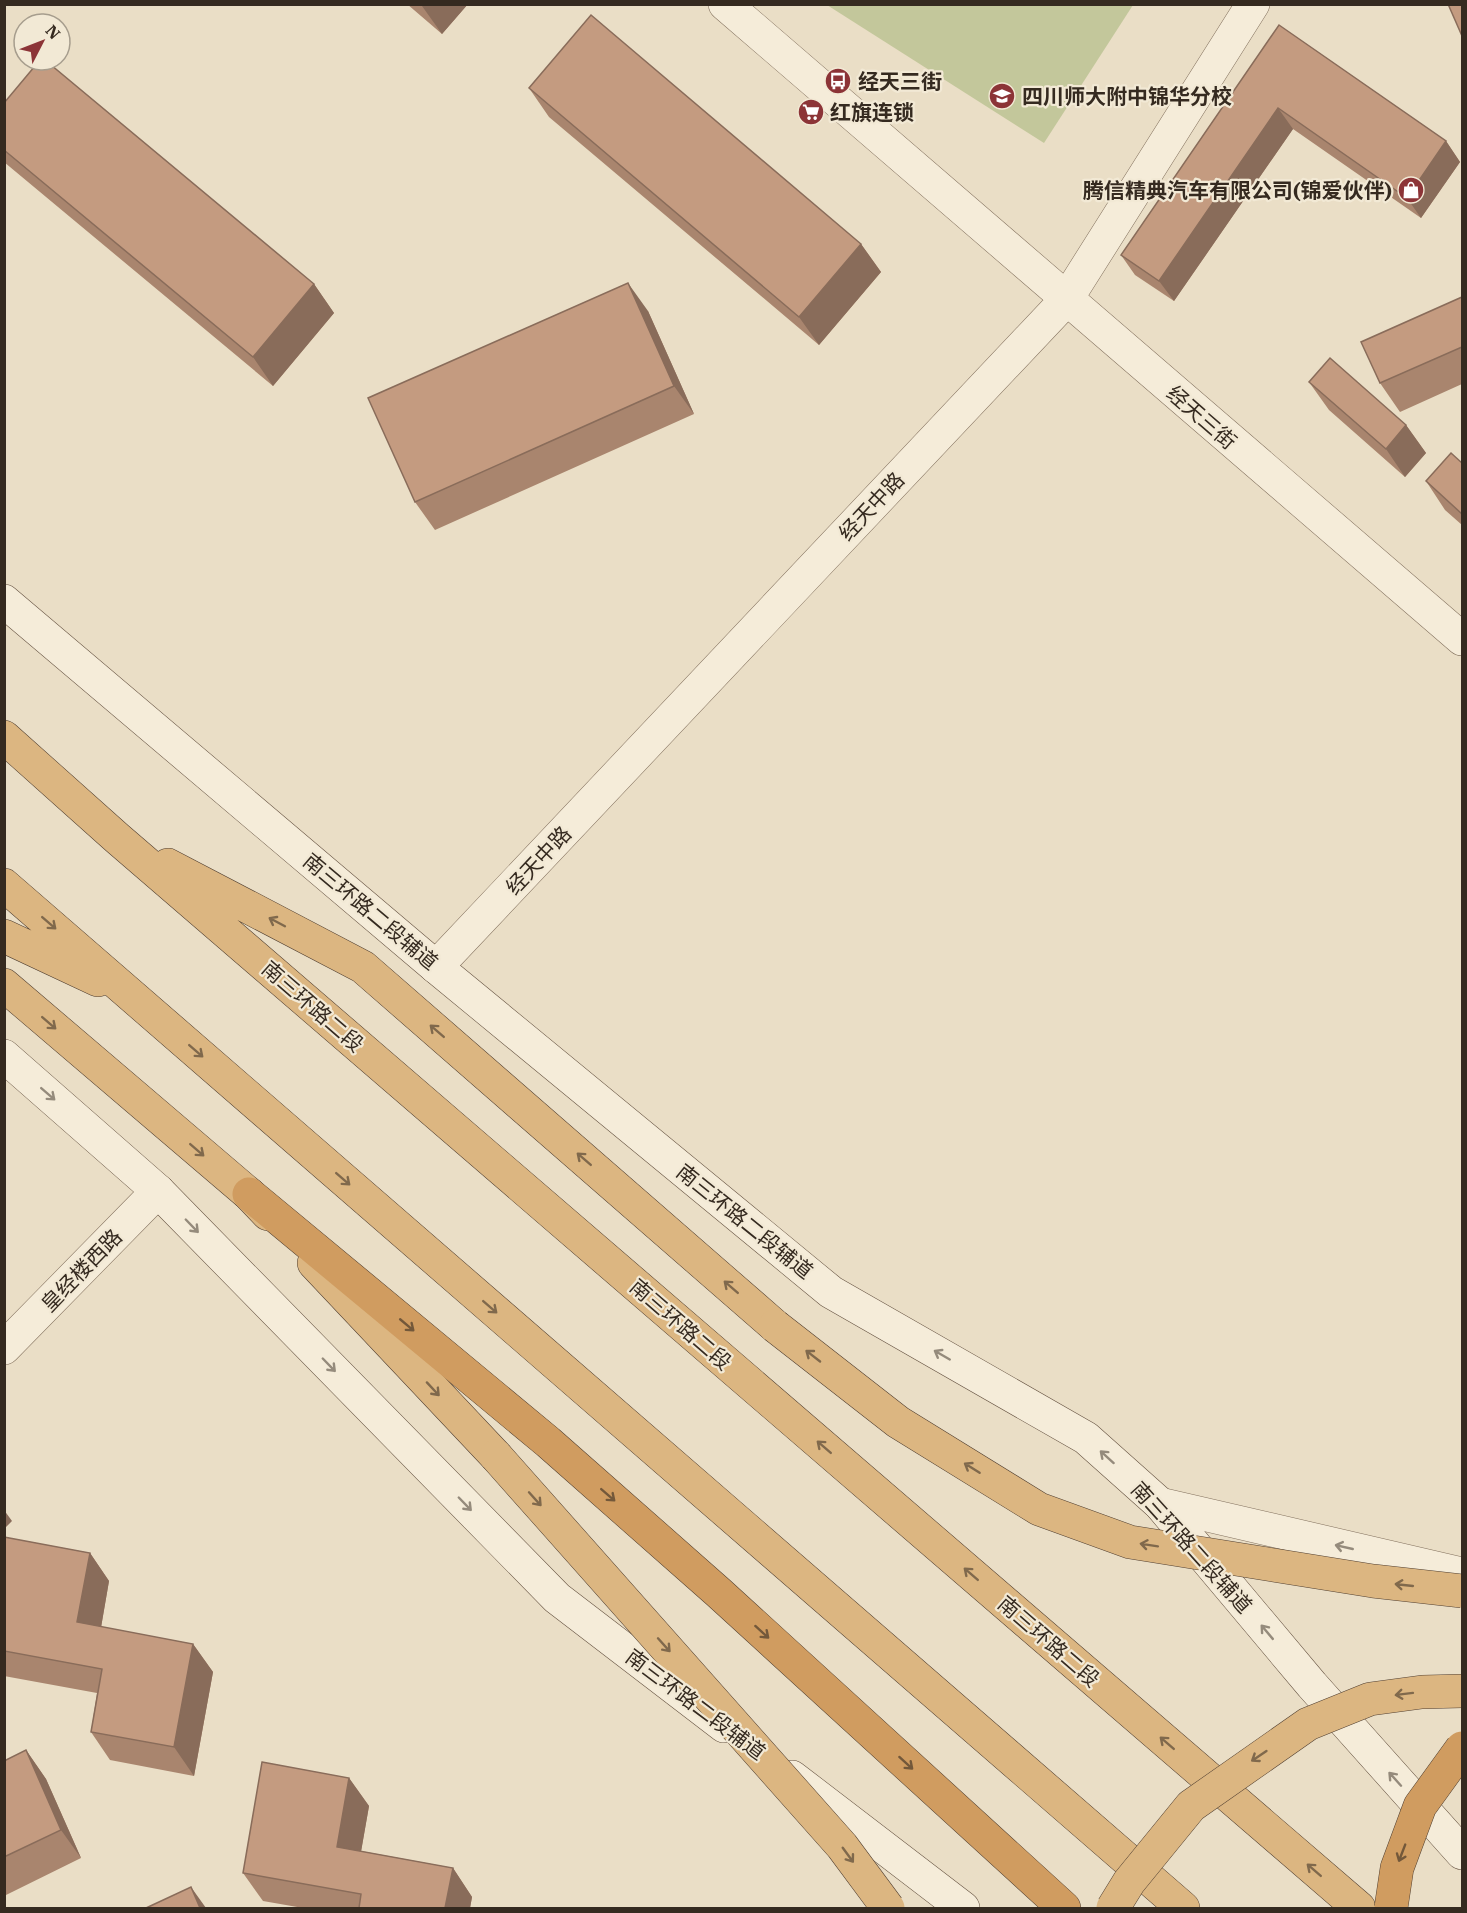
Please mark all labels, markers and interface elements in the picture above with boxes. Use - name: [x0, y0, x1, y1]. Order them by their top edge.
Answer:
- north arrow: [12, 12, 72, 72]
- text: N: [41, 21, 65, 43]
- bus stop icon: 经天三街: [823, 66, 853, 96]
- place label: 经天三街: [858, 67, 942, 95]
- school or university icon: 四川师大附中锦华分校: [987, 81, 1017, 111]
- place label: 四川师大附中锦华分校: [1022, 82, 1232, 110]
- supermarket icon: 红旗连锁: [796, 97, 826, 127]
- place label: 红旗连锁: [830, 98, 914, 126]
- shop icon: 腾信精典汽车有限公司(锦爱伙伴): [1396, 175, 1426, 205]
- place label: 腾信精典汽车有限公司(锦爱伙伴): [1083, 176, 1392, 204]
- street label: 经天三街: [1161, 379, 1243, 455]
- street label: 经天中路: [832, 466, 910, 546]
- street label: 经天中路: [499, 820, 577, 900]
- street label: 南三环路二段辅道: [298, 846, 444, 976]
- one-way arrow: [268, 915, 286, 927]
- one-way arrow: [41, 916, 56, 930]
- street label: 南三环路二段: [256, 954, 370, 1058]
- one-way arrow: [41, 1016, 56, 1030]
- one-way arrow: [430, 1024, 445, 1038]
- one-way arrow: [188, 1044, 203, 1058]
- one-way arrow: [40, 1088, 56, 1101]
- one-way arrow: [189, 1143, 204, 1157]
- one-way arrow: [577, 1152, 592, 1166]
- street label: 南三环路二段辅道: [671, 1157, 819, 1285]
- one-way arrow: [335, 1172, 350, 1186]
- one-way arrow: [185, 1219, 199, 1234]
- street label: 皇经楼西路: [34, 1223, 128, 1317]
- street label: 南三环路二段: [624, 1272, 738, 1376]
- one-way arrow: [723, 1280, 738, 1294]
- one-way arrow: [482, 1300, 497, 1314]
- one-way arrow: [399, 1319, 415, 1332]
- one-way arrow: [805, 1349, 821, 1362]
- one-way arrow: [933, 1349, 951, 1360]
- one-way arrow: [321, 1358, 336, 1373]
- one-way arrow: [426, 1381, 440, 1396]
- one-way arrow: [817, 1440, 832, 1454]
- one-way arrow: [1100, 1450, 1115, 1464]
- one-way arrow: [964, 1461, 981, 1473]
- street label: 南三环路二段辅道: [1125, 1475, 1259, 1619]
- one-way arrow: [600, 1488, 615, 1502]
- one-way arrow: [527, 1491, 541, 1507]
- one-way arrow: [458, 1497, 473, 1512]
- one-way arrow: [1140, 1539, 1160, 1550]
- one-way arrow: [1335, 1541, 1354, 1552]
- one-way arrow: [963, 1568, 979, 1581]
- one-way arrow: [1395, 1579, 1415, 1590]
- street label: 南三环路二段: [992, 1589, 1106, 1693]
- one-way arrow: [1260, 1624, 1273, 1640]
- one-way arrow: [754, 1625, 769, 1639]
- one-way arrow: [657, 1638, 671, 1653]
- street label: 南三环路二段辅道: [620, 1642, 772, 1766]
- one-way arrow: [1395, 1689, 1415, 1700]
- one-way arrow: [1160, 1736, 1175, 1750]
- one-way arrow: [1251, 1751, 1268, 1763]
- one-way arrow: [898, 1756, 913, 1770]
- one-way arrow: [1388, 1772, 1402, 1787]
- one-way arrow: [1396, 1843, 1407, 1862]
- one-way arrow: [842, 1846, 855, 1862]
- one-way arrow: [1307, 1863, 1322, 1877]

